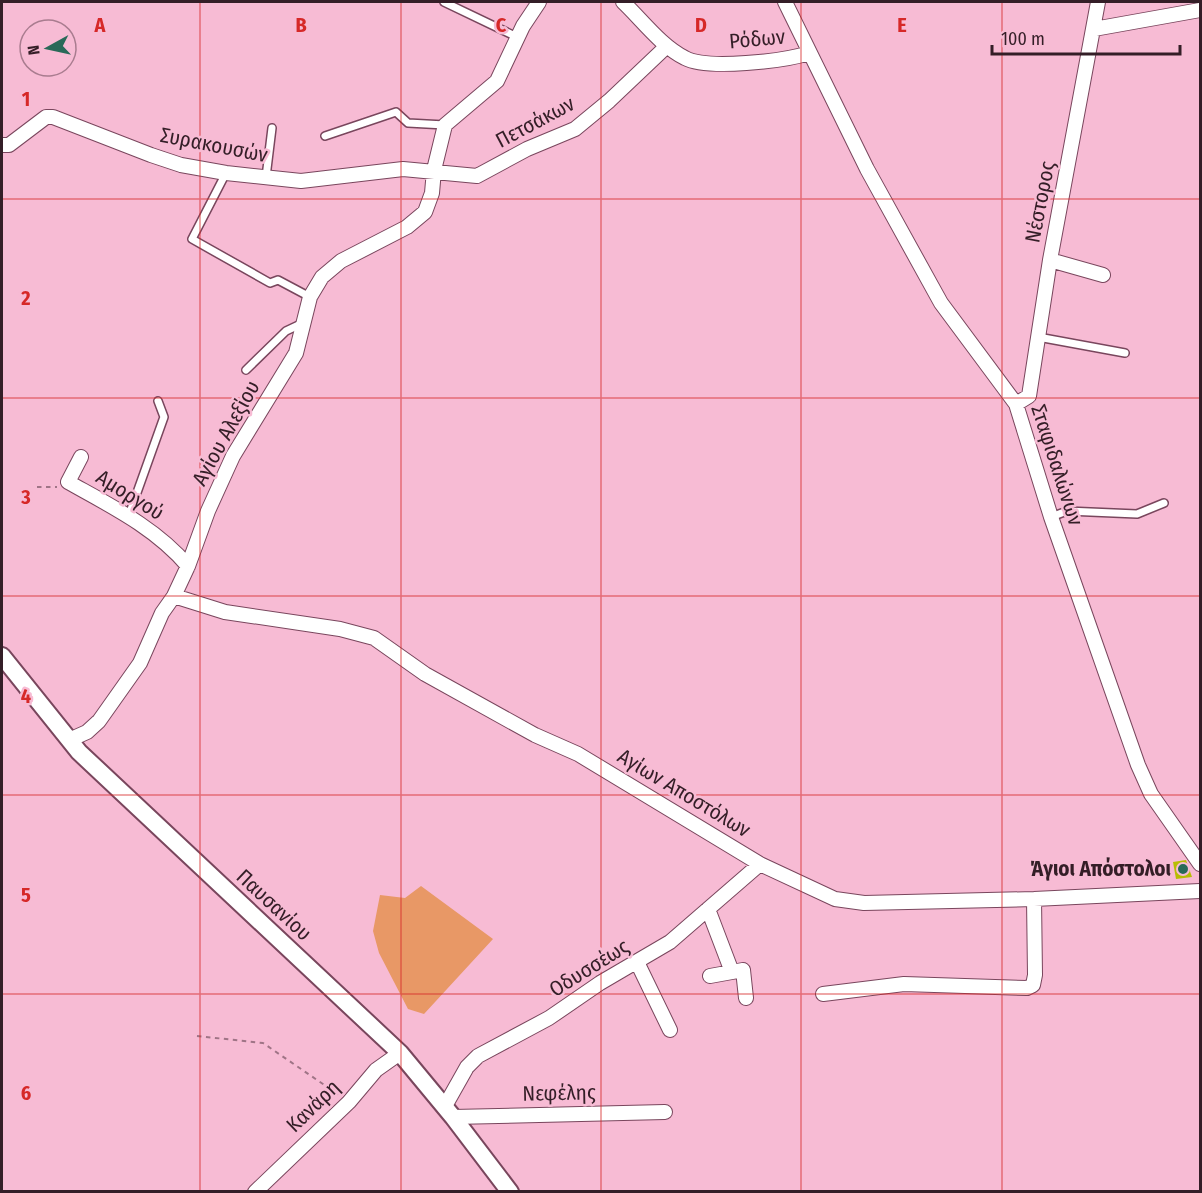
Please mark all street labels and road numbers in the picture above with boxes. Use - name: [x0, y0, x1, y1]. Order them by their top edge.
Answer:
- street label: Ρόδων: [728, 24, 786, 54]
- street label: Πετσάκων: [491, 90, 579, 154]
- street label: Συρακουσών: [158, 122, 270, 168]
- street label: Νέστορος: [1019, 159, 1061, 245]
- street label: Αγίου Αλεξίου: [186, 376, 266, 490]
- street label: Σταφιδαλώνων: [1025, 401, 1089, 529]
- street label: Αμοργού: [91, 464, 169, 526]
- street label: Αγίων Αποστόλων: [613, 743, 755, 843]
- street label: Παυσανίου: [231, 864, 317, 946]
- street label: Οδυσσέως: [544, 933, 634, 1003]
- street label: Κανάρη: [281, 1074, 345, 1138]
- street label: Νεφέλης: [522, 1079, 596, 1107]

